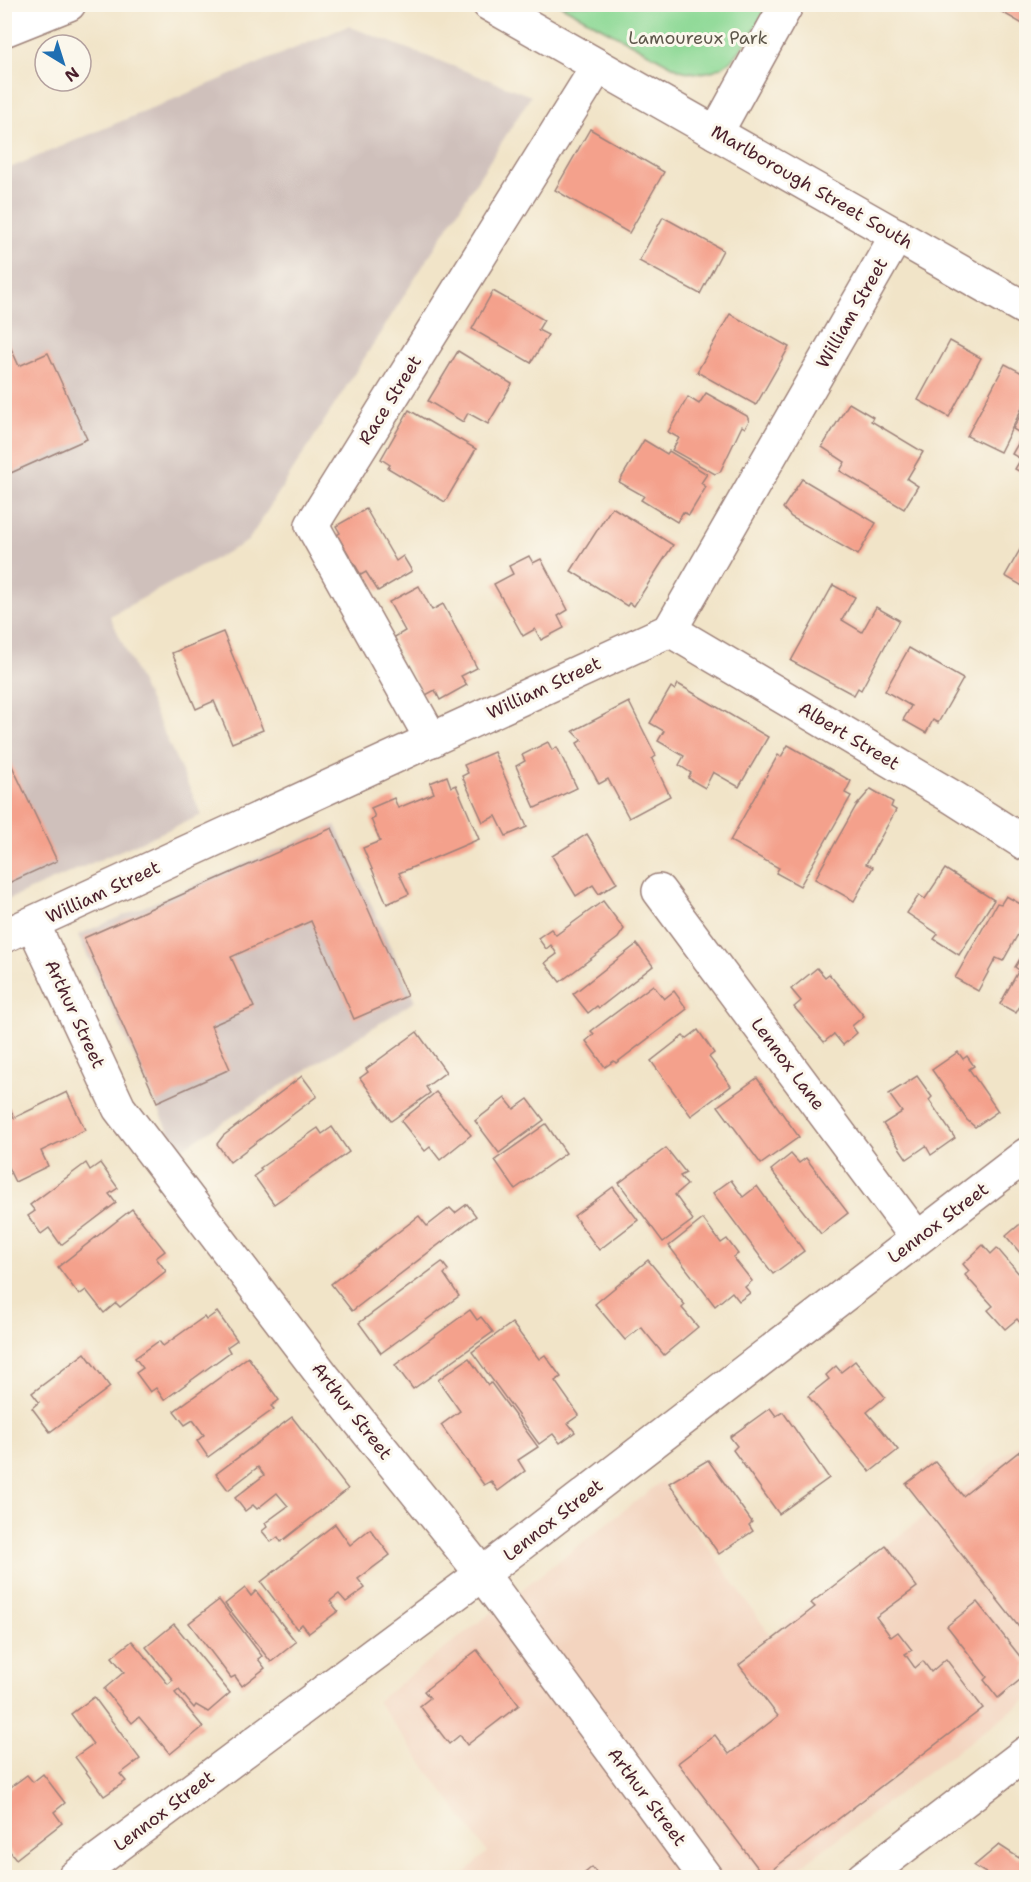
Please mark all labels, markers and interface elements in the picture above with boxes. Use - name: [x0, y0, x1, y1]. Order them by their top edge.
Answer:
- park label: Lamoureux Park: [628, 26, 768, 50]
- north arrow: [33, 33, 93, 93]
- text: N: [60, 62, 83, 87]
- street label: Marlborough Street South: [707, 119, 917, 255]
- street label: William Street: [811, 253, 893, 372]
- street label: Race Street: [353, 351, 427, 449]
- street label: William Street: [483, 651, 605, 725]
- street label: Albert Street: [794, 696, 904, 776]
- street label: William Street: [42, 855, 164, 929]
- street label: Arthur Street: [39, 956, 111, 1072]
- street label: Lennox Lane: [745, 1013, 831, 1115]
- street label: Lennox Street: [883, 1177, 994, 1269]
- street label: Arthur Street: [306, 1357, 398, 1465]
- street label: Lennox Street: [498, 1473, 608, 1567]
- street label: Arthur Street: [602, 1743, 692, 1851]
- street label: Lennox Street: [109, 1765, 220, 1857]

